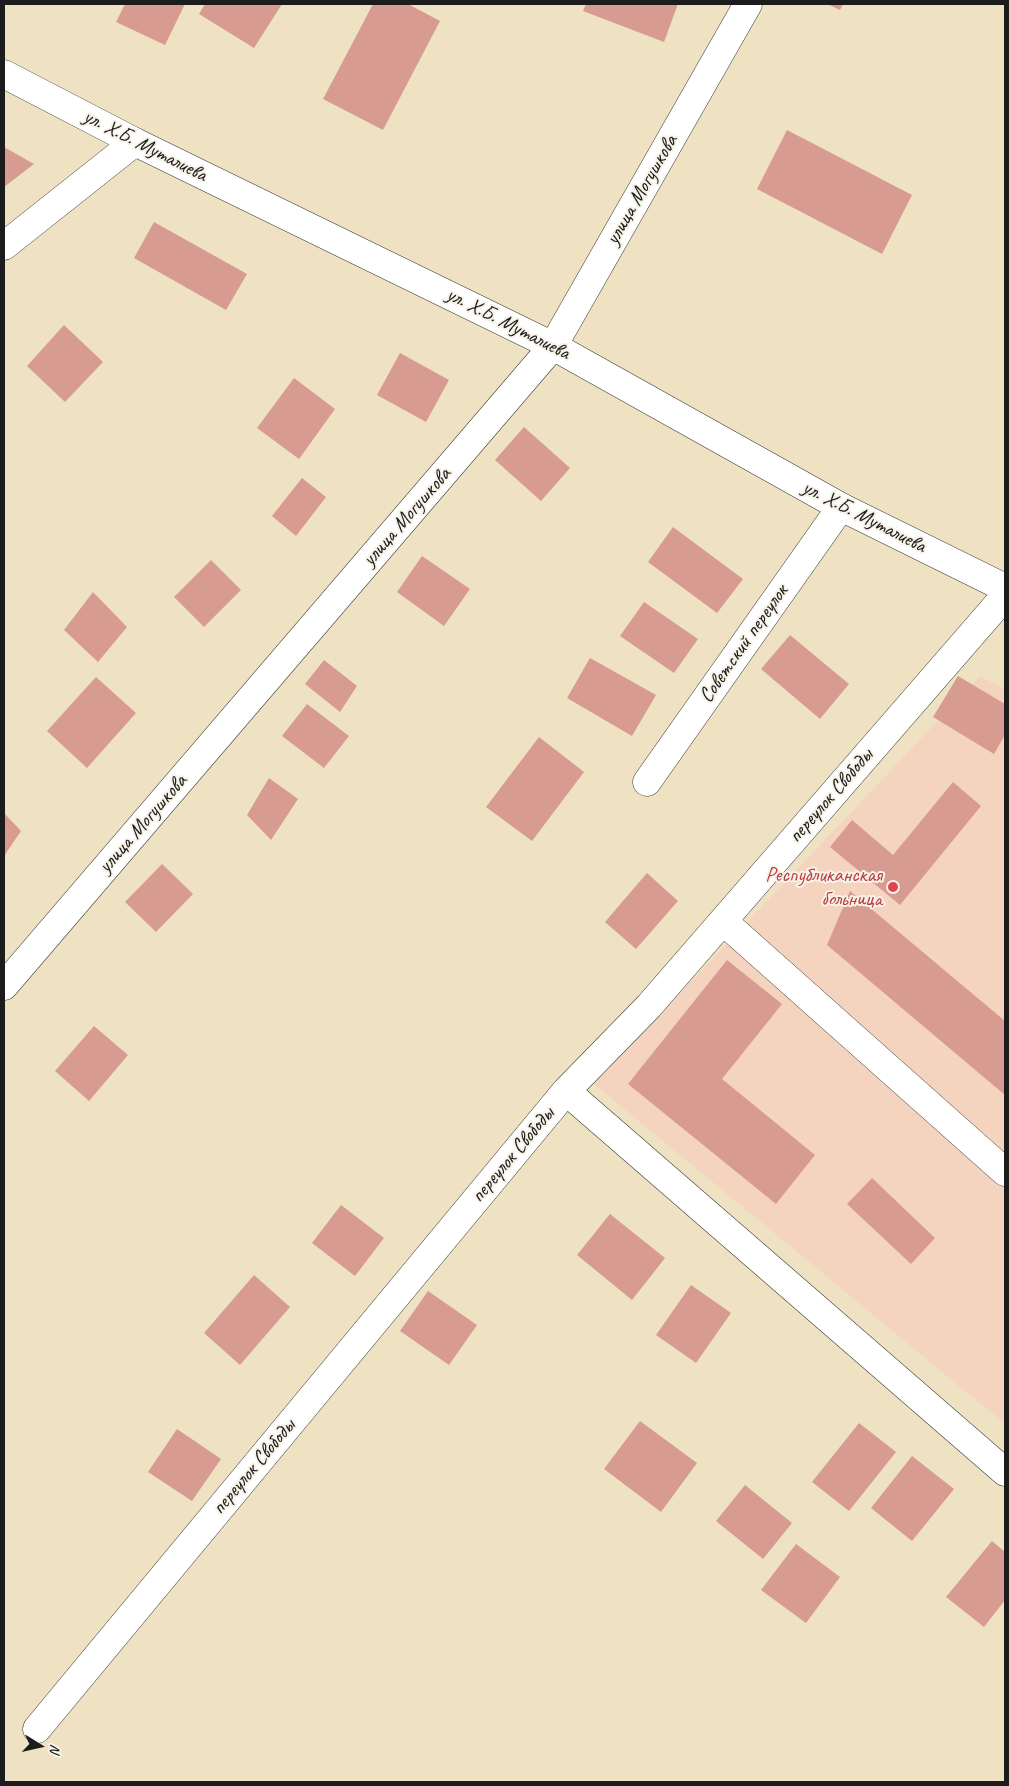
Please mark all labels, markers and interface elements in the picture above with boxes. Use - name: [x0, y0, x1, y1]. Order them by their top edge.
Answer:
- street label: ул. Х.Б. Муталиева: [79, 104, 211, 188]
- street label: улица Могушкова: [600, 130, 684, 250]
- street label: ул. Х.Б. Муталиева: [442, 282, 574, 366]
- street label: улица Могушкова: [357, 462, 457, 572]
- street label: ул. Х.Б. Муталиева: [798, 475, 930, 559]
- street label: Советский переулок: [694, 580, 794, 708]
- street label: переулок Свободы: [783, 744, 879, 848]
- street label: улица Могушкова: [93, 769, 193, 879]
- place label: Республиканская больница: [765, 862, 882, 912]
- marker: Республиканская больница: [886, 880, 900, 894]
- street label: переулок Свободы: [466, 1102, 560, 1208]
- street label: переулок Свободы: [207, 1414, 301, 1520]
- north arrow: [15, 1721, 65, 1771]
- text: N: [46, 1743, 64, 1754]

